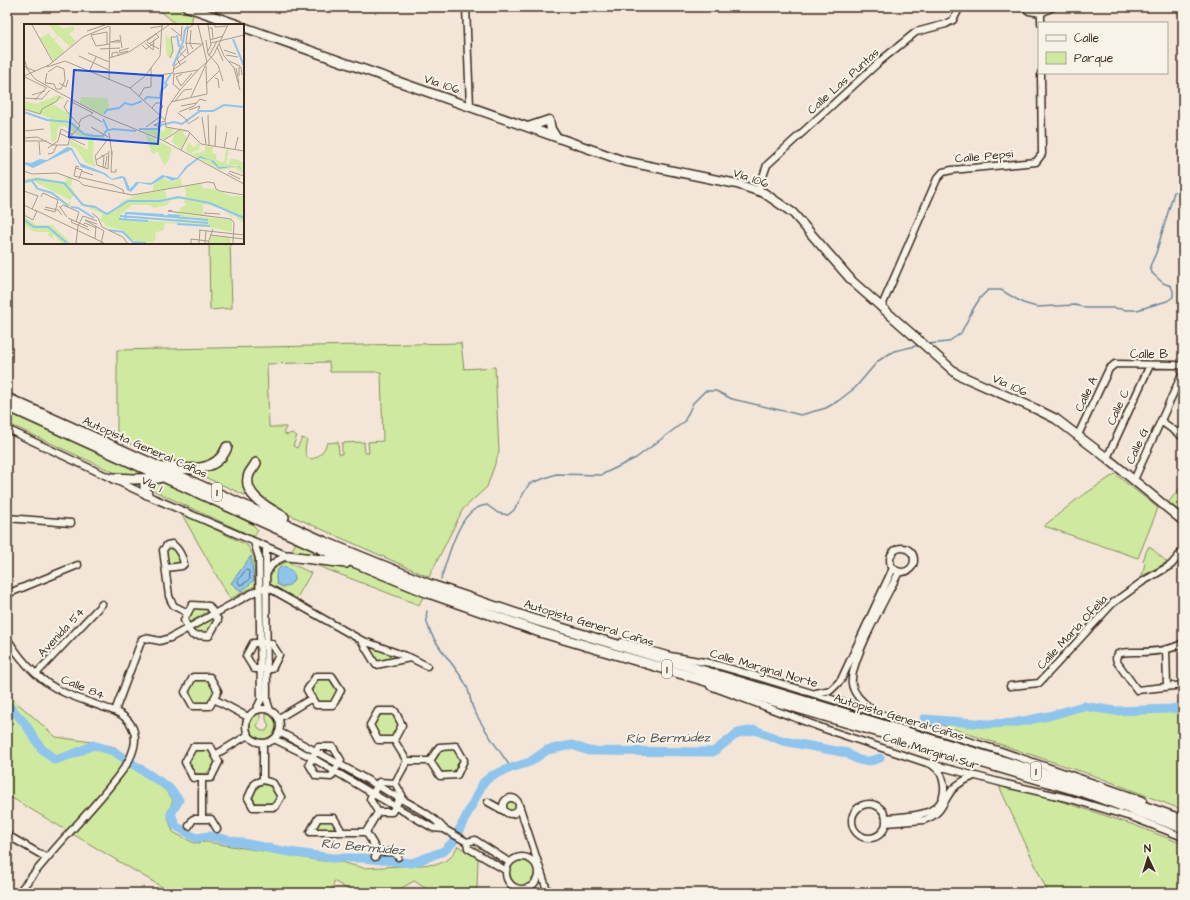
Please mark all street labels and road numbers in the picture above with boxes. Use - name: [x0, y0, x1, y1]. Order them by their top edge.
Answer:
- street label: Calle Las Puntas: [804, 44, 883, 118]
- street label: Vía 106: [422, 70, 462, 99]
- street label: Calle Pepsi: [954, 145, 1014, 168]
- street label: Vía 106: [731, 164, 771, 193]
- street label: Calle B: [1130, 346, 1169, 363]
- street label: Vía 106: [989, 370, 1031, 401]
- street label: Calle A: [1071, 373, 1102, 415]
- street label: Calle C: [1103, 386, 1134, 428]
- street label: Autopista General Cañas: [80, 412, 210, 483]
- street label: Calle G: [1122, 425, 1153, 467]
- street label: Vía 1: [138, 472, 166, 497]
- road number: 1: [212, 483, 222, 501]
- street label: Calle María Ofelia: [1033, 591, 1111, 673]
- street label: Autopista General Cañas: [522, 596, 656, 651]
- street label: Avenida 54: [34, 604, 89, 661]
- street label: Calle Marginal Norte: [708, 645, 820, 693]
- road number: 1: [662, 660, 672, 678]
- street label: Calle 84: [58, 671, 107, 704]
- street label: Autopista General Cañas: [832, 690, 966, 745]
- street label: Calle Marginal Sur: [880, 729, 981, 775]
- road number: 1: [1031, 762, 1041, 780]

